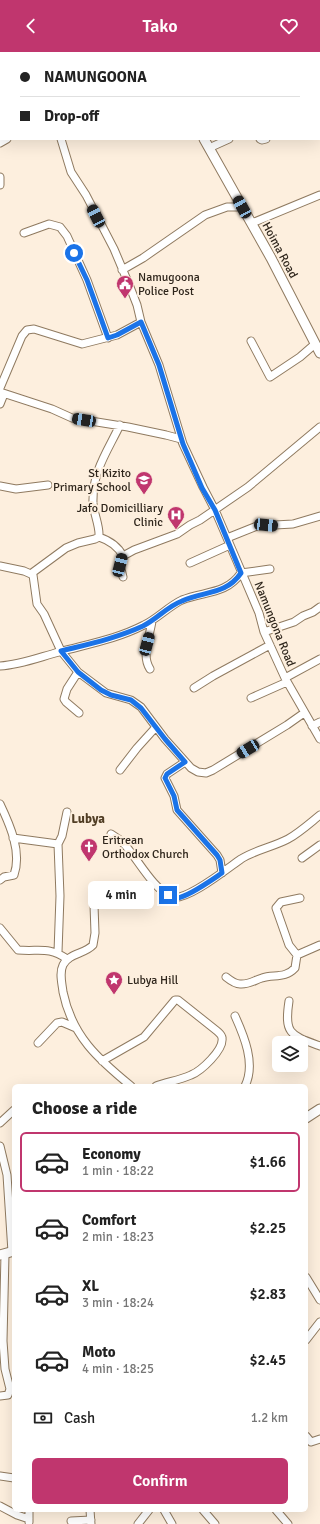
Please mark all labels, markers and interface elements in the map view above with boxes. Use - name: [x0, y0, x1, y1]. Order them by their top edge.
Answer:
- icon: back: [20, 15, 42, 37]
- text: Tako: [142, 15, 178, 37]
- icon: heart: [278, 15, 300, 37]
- text: NAMUNGOONA: [44, 68, 147, 86]
- text: Drop-off: [44, 107, 99, 125]
- car: [231, 194, 253, 220]
- car: [85, 203, 107, 229]
- street label: Hoima Road: [258, 220, 301, 281]
- route start: [65, 244, 83, 262]
- place label: Namugoona Police Post: [138, 270, 200, 299]
- public building icon: Namugoona Police Post: [115, 274, 135, 299]
- car: [71, 412, 97, 428]
- place label: St Kizito Primary School: [53, 466, 131, 495]
- school or university icon: St Kizito Primary School: [134, 470, 154, 495]
- place label: Jafo Domicilliary Clinic: [77, 501, 163, 530]
- hospital icon: Jafo Domicilliary Clinic: [166, 505, 186, 530]
- car: [253, 518, 279, 532]
- car: [111, 552, 129, 578]
- street label: Namungona Road: [251, 579, 298, 669]
- car: [138, 631, 156, 657]
- car: [235, 738, 261, 760]
- district label: Lubya: [71, 811, 105, 827]
- place label: Eritrean Orthodox Church: [102, 833, 189, 862]
- church icon: Eritrean Orthodox Church: [79, 837, 99, 862]
- callout: 4 min: [88, 881, 154, 909]
- route end: [159, 886, 177, 904]
- text: 4 min: [105, 887, 137, 903]
- place icon: Lubya Hill: [104, 970, 124, 995]
- place label: Lubya Hill: [127, 973, 179, 988]
- map controls: [272, 1036, 308, 1072]
- button: layers: [272, 1036, 308, 1072]
- text: Choose a ride: [32, 1097, 137, 1119]
- icon: car: [34, 1144, 70, 1180]
- text: Economy: [82, 1145, 141, 1163]
- text: $1.66: [249, 1153, 286, 1171]
- text: 1 min · 18:22: [82, 1163, 154, 1179]
- icon: car: [34, 1210, 70, 1246]
- text: Comfort: [82, 1211, 136, 1229]
- text: $2.25: [249, 1219, 286, 1237]
- text: 2 min · 18:23: [82, 1229, 154, 1245]
- icon: car: [34, 1276, 70, 1312]
- text: XL: [82, 1277, 99, 1295]
- text: $2.83: [249, 1285, 286, 1303]
- text: 3 min · 18:24: [82, 1295, 154, 1311]
- icon: car: [34, 1342, 70, 1378]
- text: Moto: [82, 1343, 116, 1361]
- text: $2.45: [249, 1351, 286, 1369]
- text: 4 min · 18:25: [82, 1361, 154, 1377]
- icon: cash: [32, 1407, 54, 1429]
- text: Cash: [64, 1409, 95, 1427]
- text: 1.2 km: [251, 1410, 288, 1426]
- button: Confirm: [32, 1458, 288, 1504]

